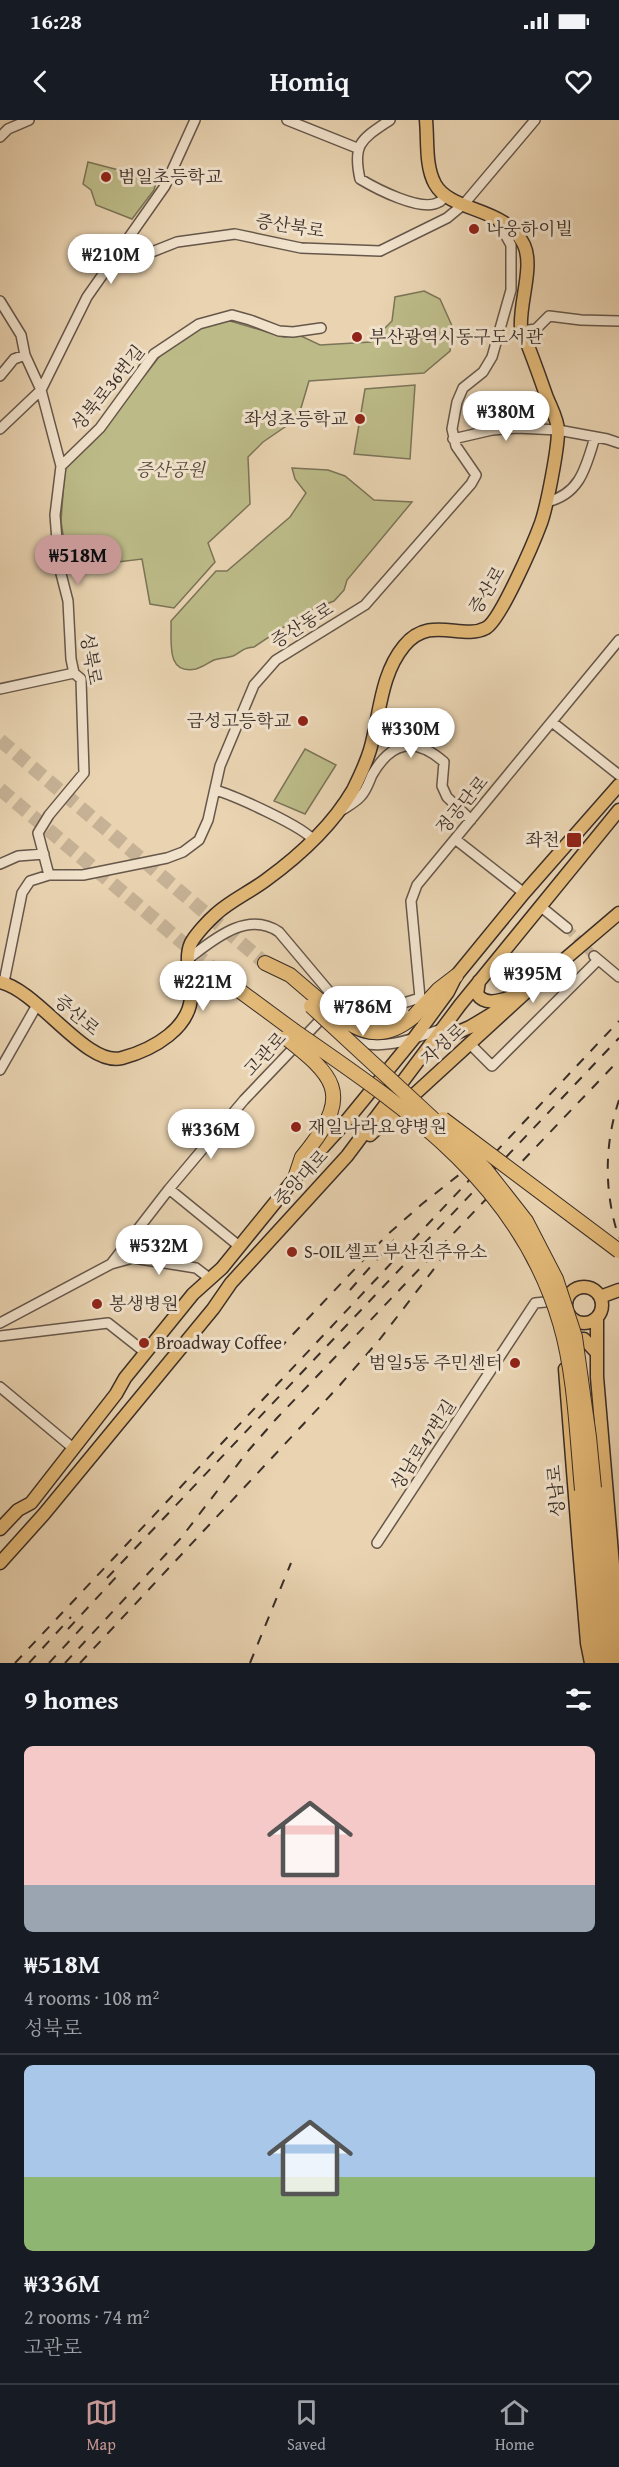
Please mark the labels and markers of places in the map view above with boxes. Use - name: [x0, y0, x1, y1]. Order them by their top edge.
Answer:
- place label: 범일초등학교: [118, 163, 223, 190]
- marker: 범일초등학교: [99, 170, 113, 184]
- place label: 나웅하이빌: [486, 215, 573, 242]
- marker: 나웅하이빌: [467, 222, 481, 236]
- pin: ₩210M: [69, 234, 153, 285]
- place label: 부산광역시동구도서관: [369, 323, 543, 350]
- marker: 부산광역시동구도서관: [350, 330, 364, 344]
- pin: ₩380M: [464, 391, 548, 442]
- place label: 좌성초등학교: [244, 405, 349, 432]
- marker: 좌성초등학교: [353, 412, 367, 426]
- pin: ₩518M: [36, 535, 120, 586]
- place label: 금성고등학교: [187, 707, 292, 734]
- pin: ₩330M: [369, 708, 453, 759]
- marker: 금성고등학교: [296, 714, 310, 728]
- place label: 좌천: [525, 826, 560, 853]
- marker: 좌천: [565, 831, 583, 849]
- pin: ₩395M: [491, 953, 575, 1004]
- pin: ₩221M: [161, 961, 245, 1012]
- pin: ₩786M: [321, 986, 405, 1037]
- pin: ₩336M: [169, 1109, 253, 1160]
- place label: 재일나라요양병원: [308, 1113, 447, 1140]
- marker: 재일나라요양병원: [289, 1120, 303, 1134]
- pin: ₩532M: [117, 1225, 201, 1276]
- place label: S-OIL셀프 부산진주유소: [304, 1238, 487, 1265]
- marker: S-OIL셀프 부산진주유소: [285, 1245, 299, 1259]
- place label: 봉생병원: [109, 1290, 179, 1317]
- marker: 봉생병원: [90, 1297, 104, 1311]
- place label: Broadway Coffee: [156, 1329, 282, 1356]
- marker: Broadway Coffee: [137, 1336, 151, 1350]
- place label: 범일5동 주민센터: [369, 1349, 503, 1376]
- marker: 범일5동 주민센터: [508, 1356, 522, 1370]

